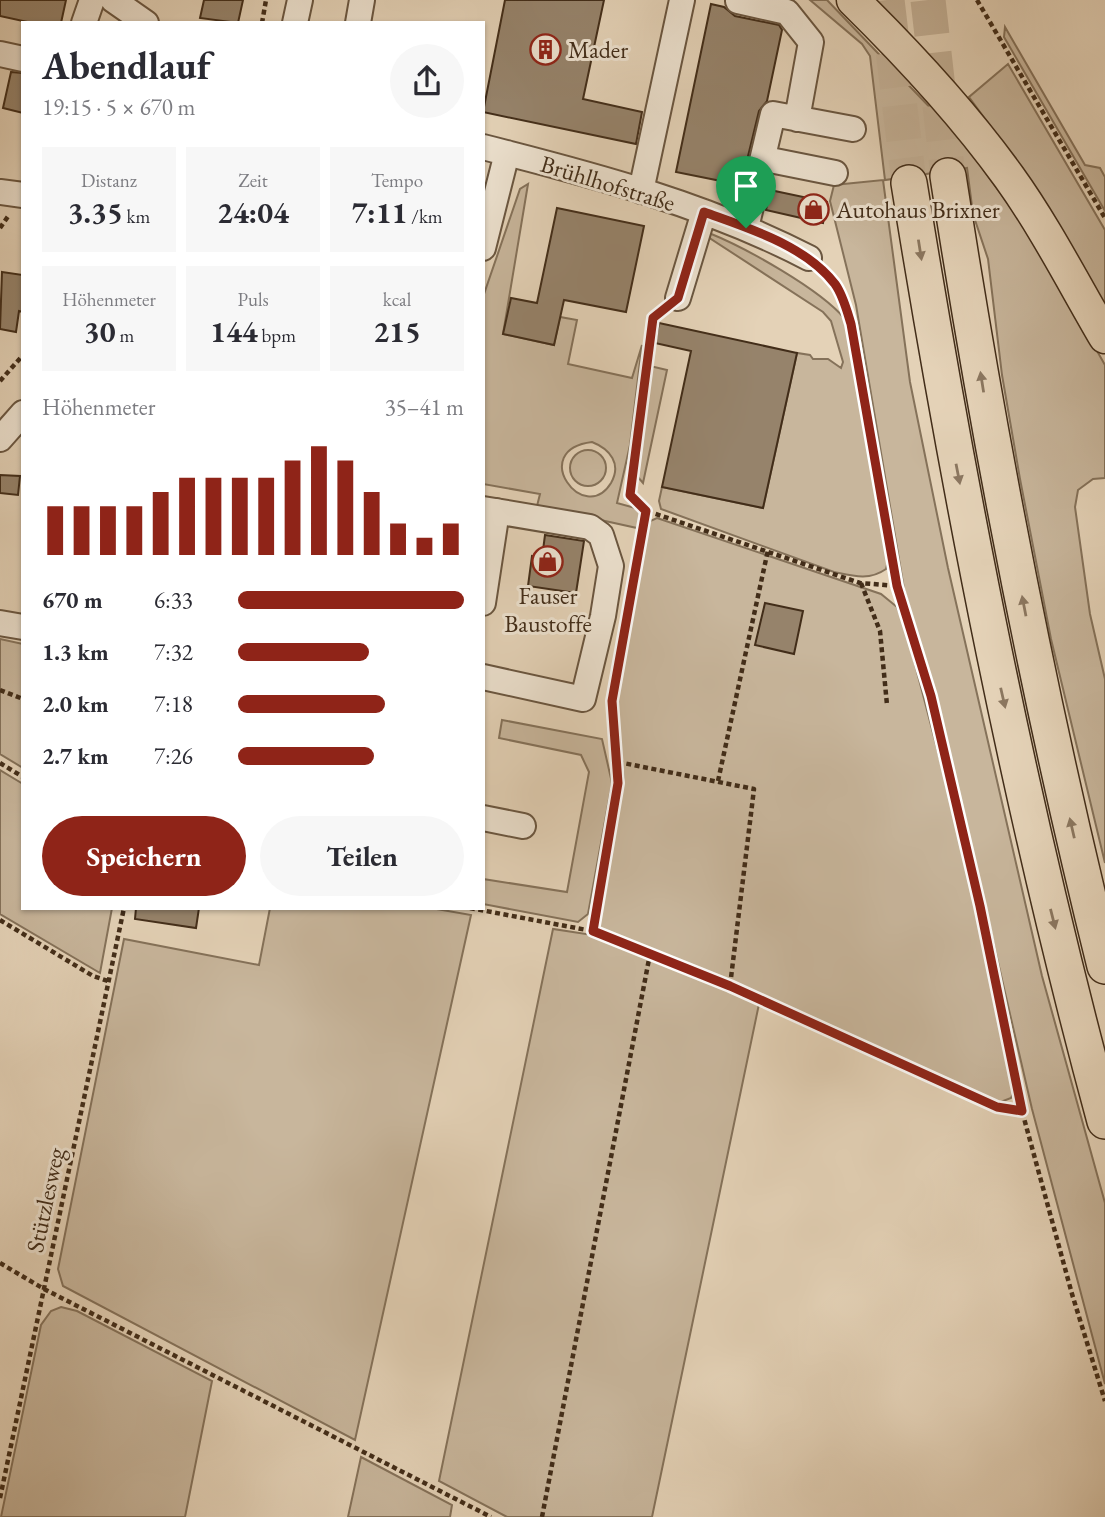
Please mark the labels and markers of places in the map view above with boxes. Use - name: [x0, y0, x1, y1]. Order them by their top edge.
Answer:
- building icon: Mader: [528, 32, 562, 66]
- place label: Mader: [568, 34, 628, 65]
- pin: [716, 156, 776, 228]
- shop icon: Autohaus Brixner: [796, 192, 830, 226]
- place label: Autohaus Brixner: [835, 194, 1000, 225]
- shop icon: Fauser Baustoffe: [531, 544, 565, 578]
- place label: Fauser Baustoffe: [504, 580, 592, 639]

